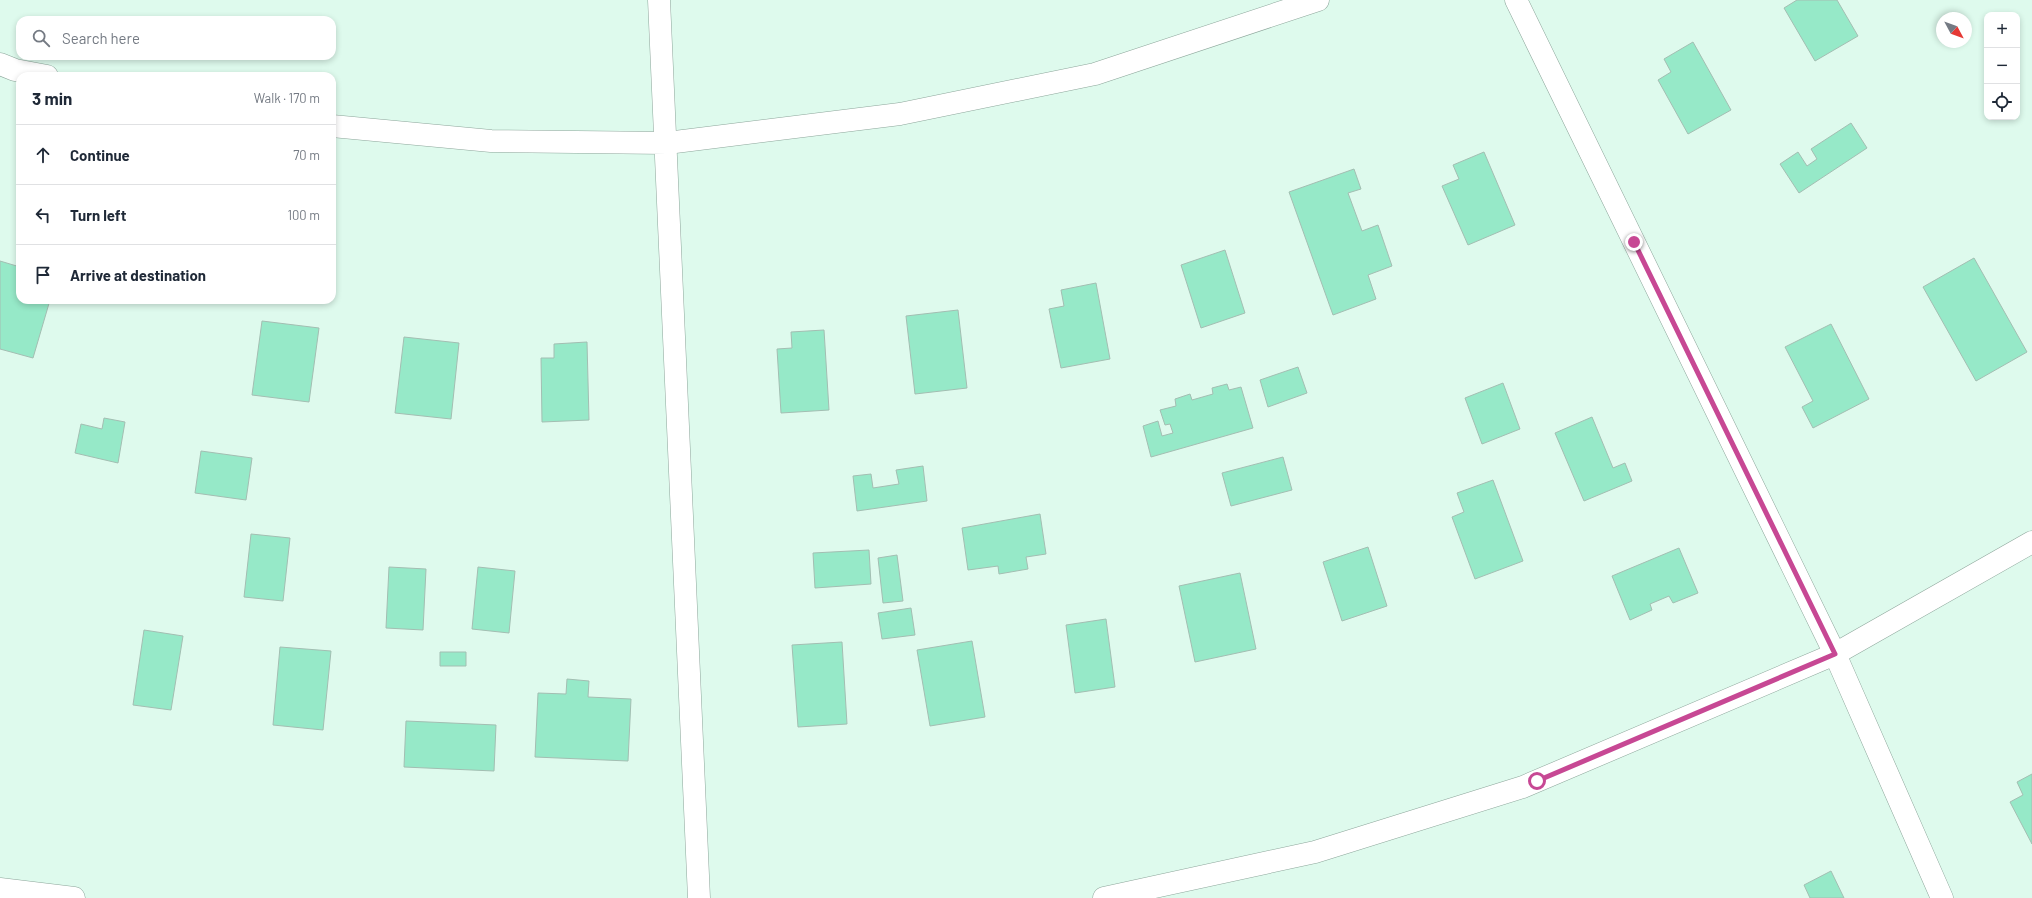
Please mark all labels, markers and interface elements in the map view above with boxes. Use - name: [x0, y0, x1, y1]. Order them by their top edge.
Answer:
- north arrow: [1936, 12, 1972, 48]
- map controls: [1984, 12, 2020, 120]
- button: +: [1984, 12, 2020, 48]
- search box: [16, 16, 336, 60]
- icon: search: [30, 27, 52, 49]
- text: Search here: [62, 29, 140, 47]
- button: −: [1984, 48, 2020, 84]
- button: locate: [1984, 84, 2020, 120]
- text: 3 min: [32, 88, 72, 108]
- text: Walk · 170 m: [254, 90, 320, 106]
- icon: ahead: [32, 144, 54, 166]
- text: Continue: [70, 146, 130, 164]
- text: 70 m: [293, 147, 320, 163]
- icon: left: [32, 204, 54, 226]
- text: Turn left: [70, 206, 126, 224]
- text: 100 m: [287, 207, 320, 223]
- route end: [1625, 233, 1643, 251]
- icon: arrive: [32, 264, 54, 286]
- text: Arrive at destination: [70, 266, 206, 284]
- route start: [1528, 772, 1546, 790]

